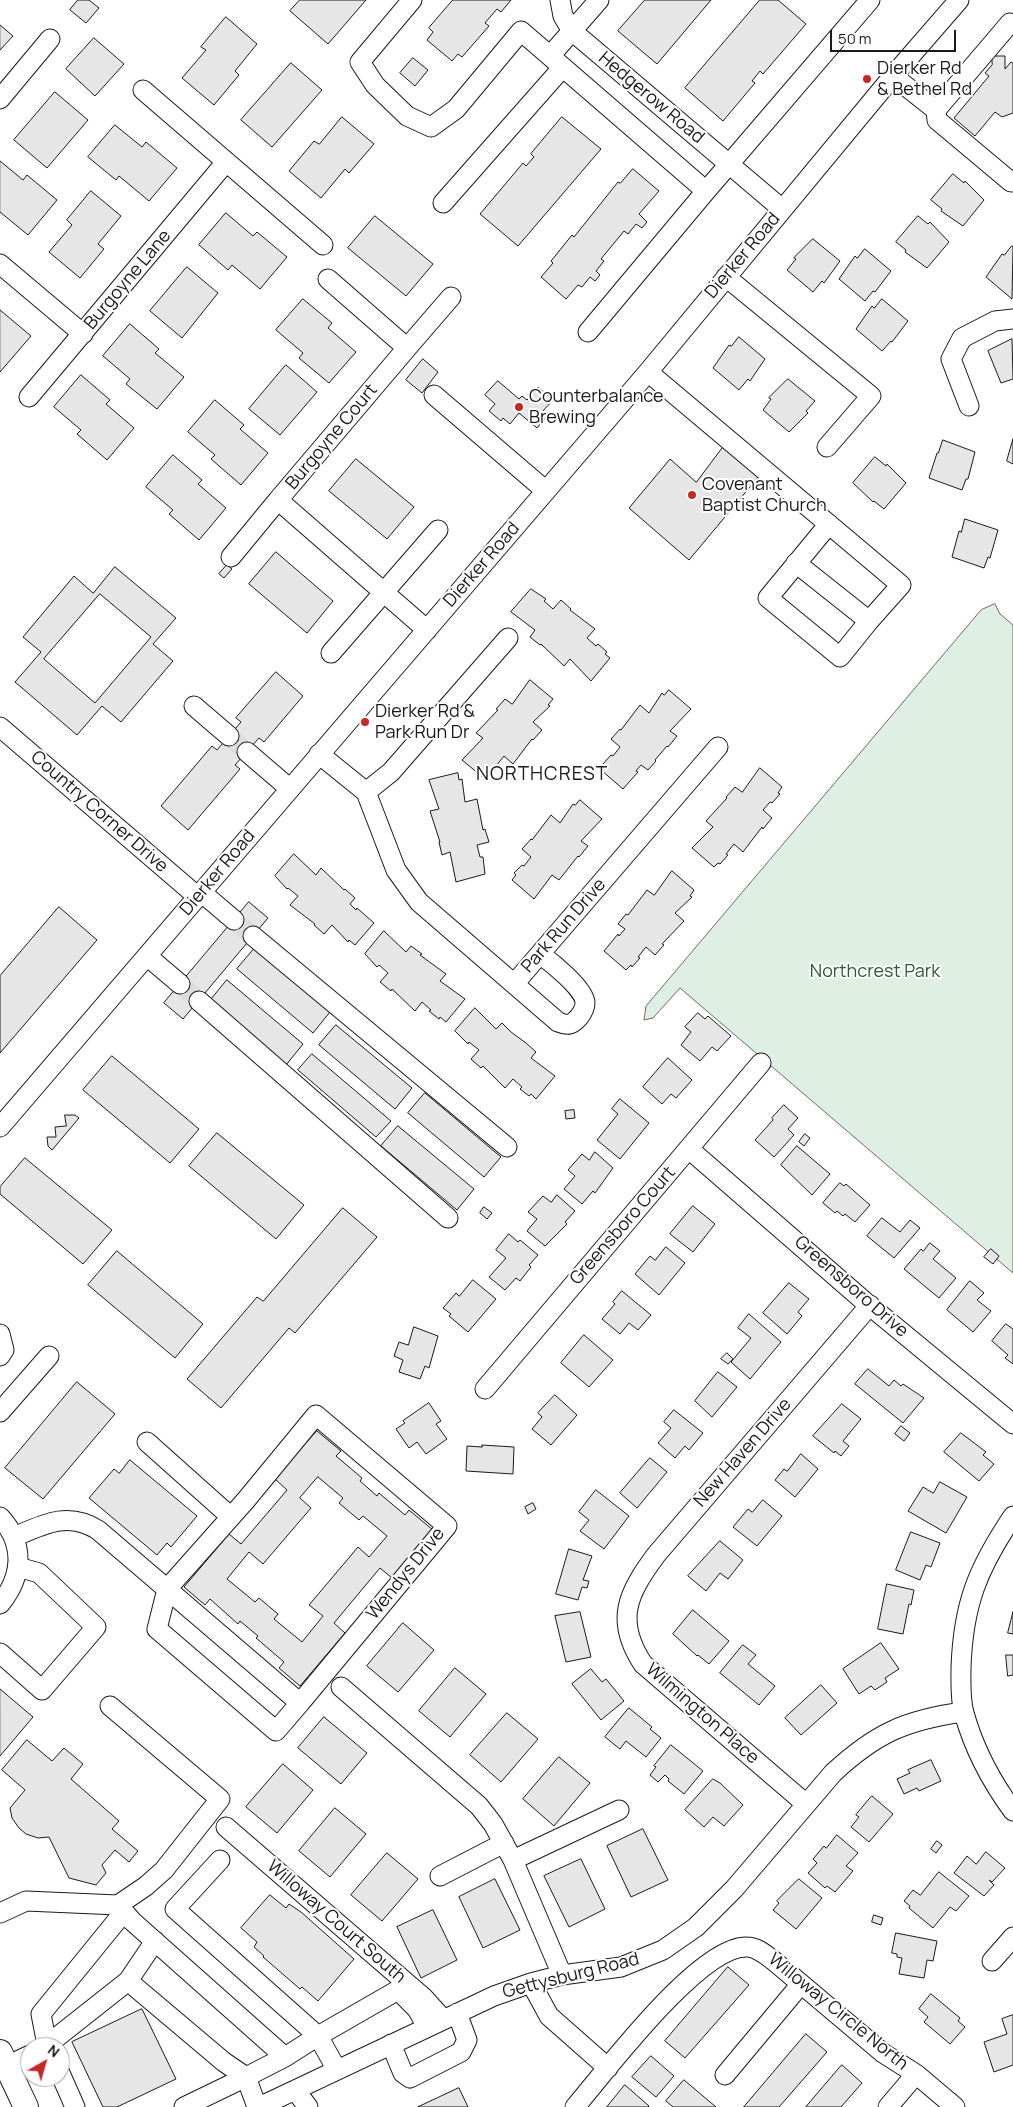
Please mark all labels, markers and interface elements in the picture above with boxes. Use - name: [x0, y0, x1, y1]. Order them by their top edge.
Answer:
- scale bar: [833, 20, 959, 52]
- text: 50 m: [838, 28, 872, 49]
- street label: Hedgerow Road: [594, 48, 708, 148]
- place label: Dierker Rd & Bethel Rd: [877, 58, 972, 100]
- marker: Dierker Rd & Bethel Rd: [861, 73, 873, 85]
- street label: Dierker Road: [701, 209, 785, 303]
- street label: Burgoyne Lane: [80, 226, 176, 334]
- street label: Burgoyne Court: [282, 380, 382, 494]
- place label: Counterbalance Brewing: [529, 386, 663, 428]
- marker: Counterbalance Brewing: [513, 401, 525, 413]
- place label: Covenant Baptist Church: [702, 474, 827, 516]
- marker: Covenant Baptist Church: [686, 489, 698, 501]
- street label: Dierker Road: [439, 518, 525, 612]
- place label: Dierker Rd & Park Run Dr: [375, 701, 475, 744]
- marker: Dierker Rd & Park Run Dr: [359, 716, 371, 728]
- street label: Country Corner Drive: [26, 746, 172, 878]
- district label: NORTHCREST: [475, 764, 609, 786]
- street label: Dierker Road: [176, 826, 260, 920]
- street label: Park Run Drive: [517, 874, 611, 978]
- park label: Northcrest Park: [810, 961, 940, 983]
- street label: Greensboro Court: [566, 1162, 680, 1290]
- street label: Greensboro Drive: [790, 1232, 912, 1342]
- street label: New Haven Drive: [690, 1394, 796, 1512]
- street label: Wendys Drive: [362, 1524, 450, 1624]
- street label: Wilmington Place: [641, 1659, 763, 1769]
- street label: Willoway Court South: [262, 1856, 410, 1988]
- street label: Gettysburg Road: [501, 1949, 641, 2003]
- street label: Willoway Circle North: [764, 1949, 912, 2075]
- north arrow: [20, 2037, 70, 2087]
- text: N: [44, 2040, 64, 2061]

